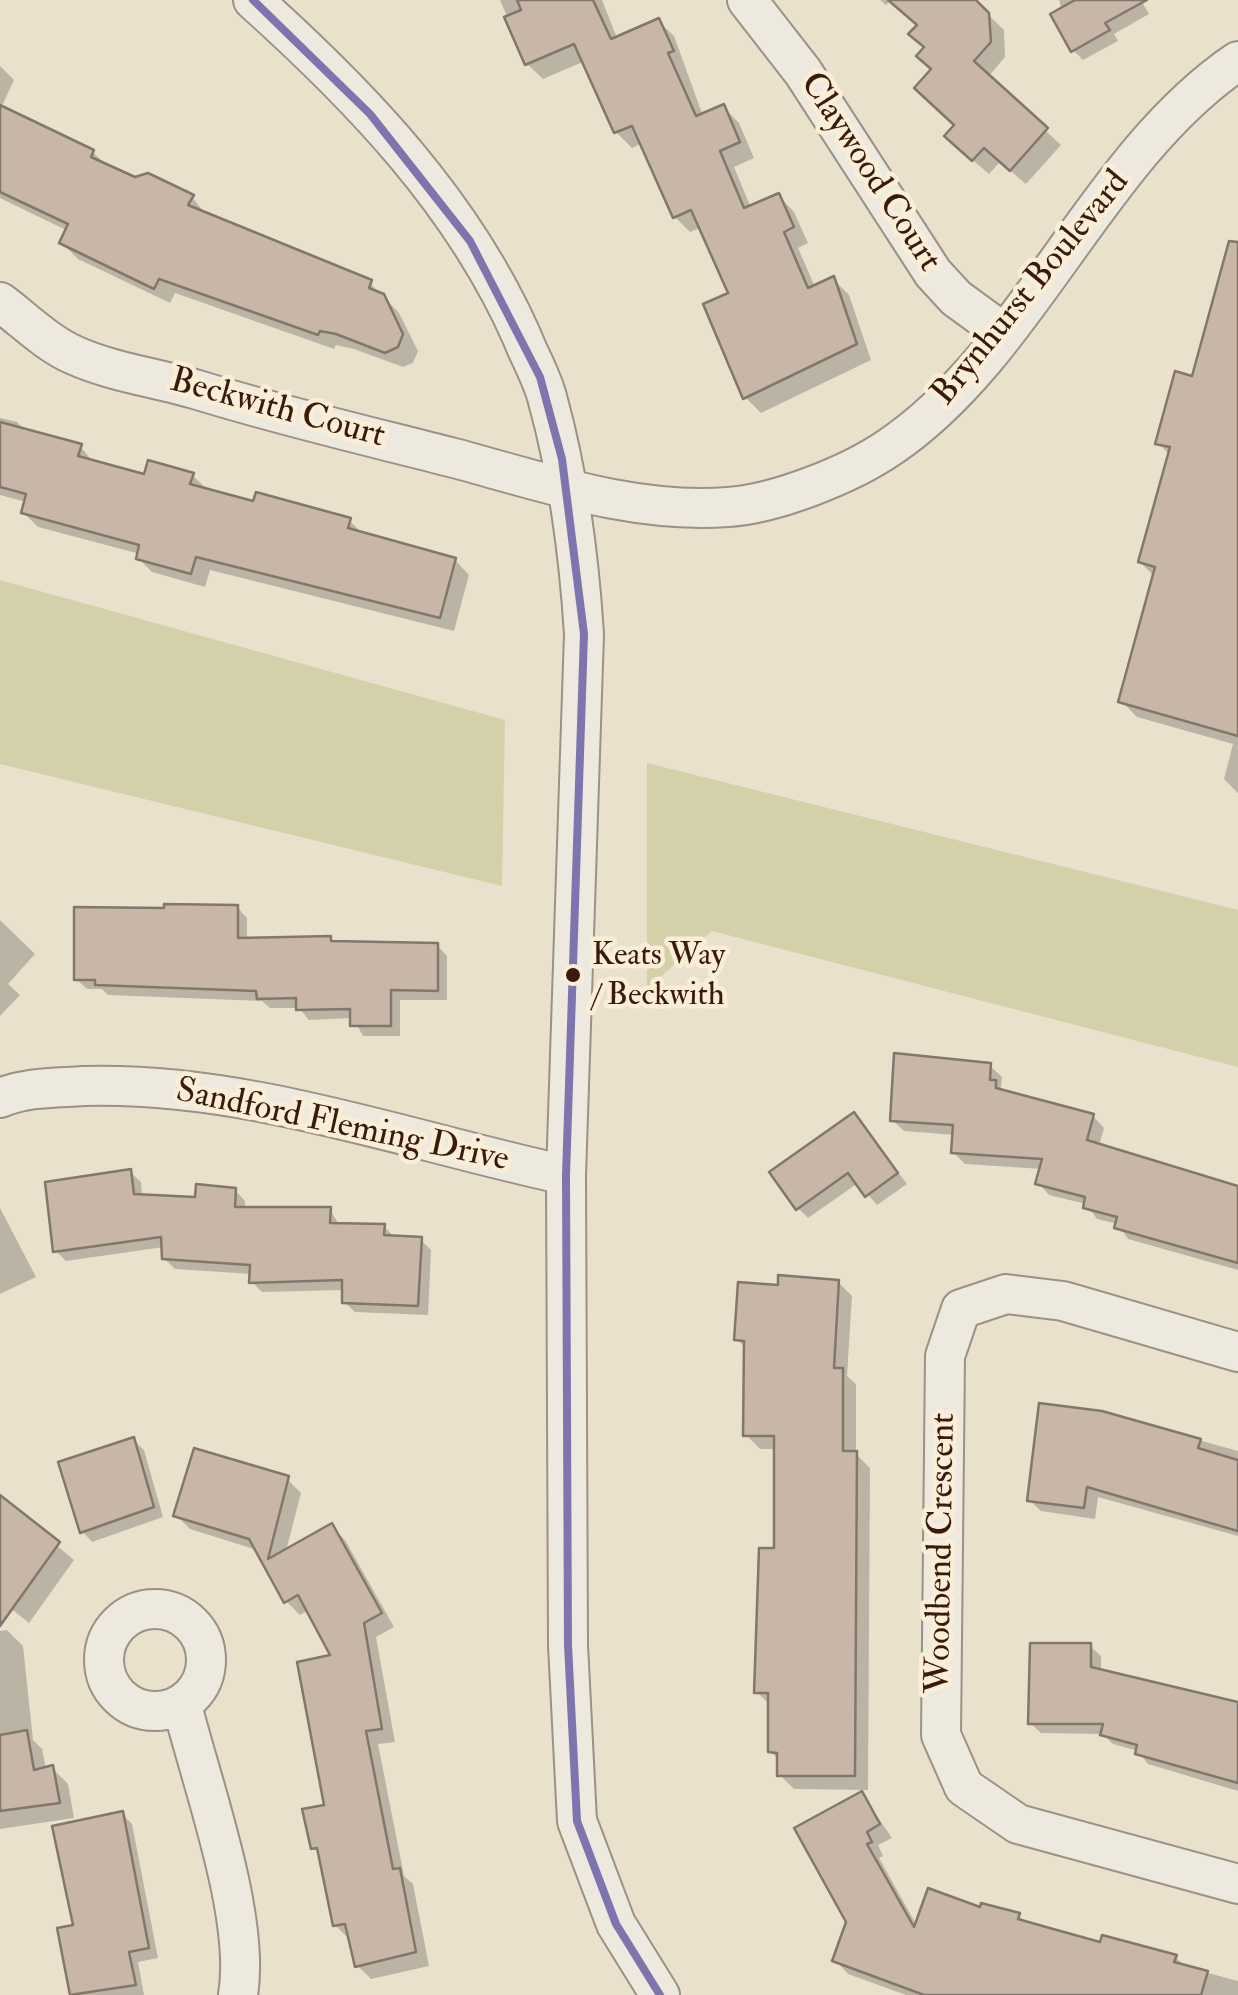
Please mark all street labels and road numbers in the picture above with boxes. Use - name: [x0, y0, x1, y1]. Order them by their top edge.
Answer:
- street label: Claywood Court: [789, 66, 949, 280]
- street label: Brynhurst Boulevard: [924, 163, 1140, 415]
- street label: Beckwith Court: [165, 361, 389, 459]
- street label: Sandford Fleming Drive: [172, 1071, 512, 1183]
- street label: Woodbend Crescent: [920, 1412, 966, 1694]

